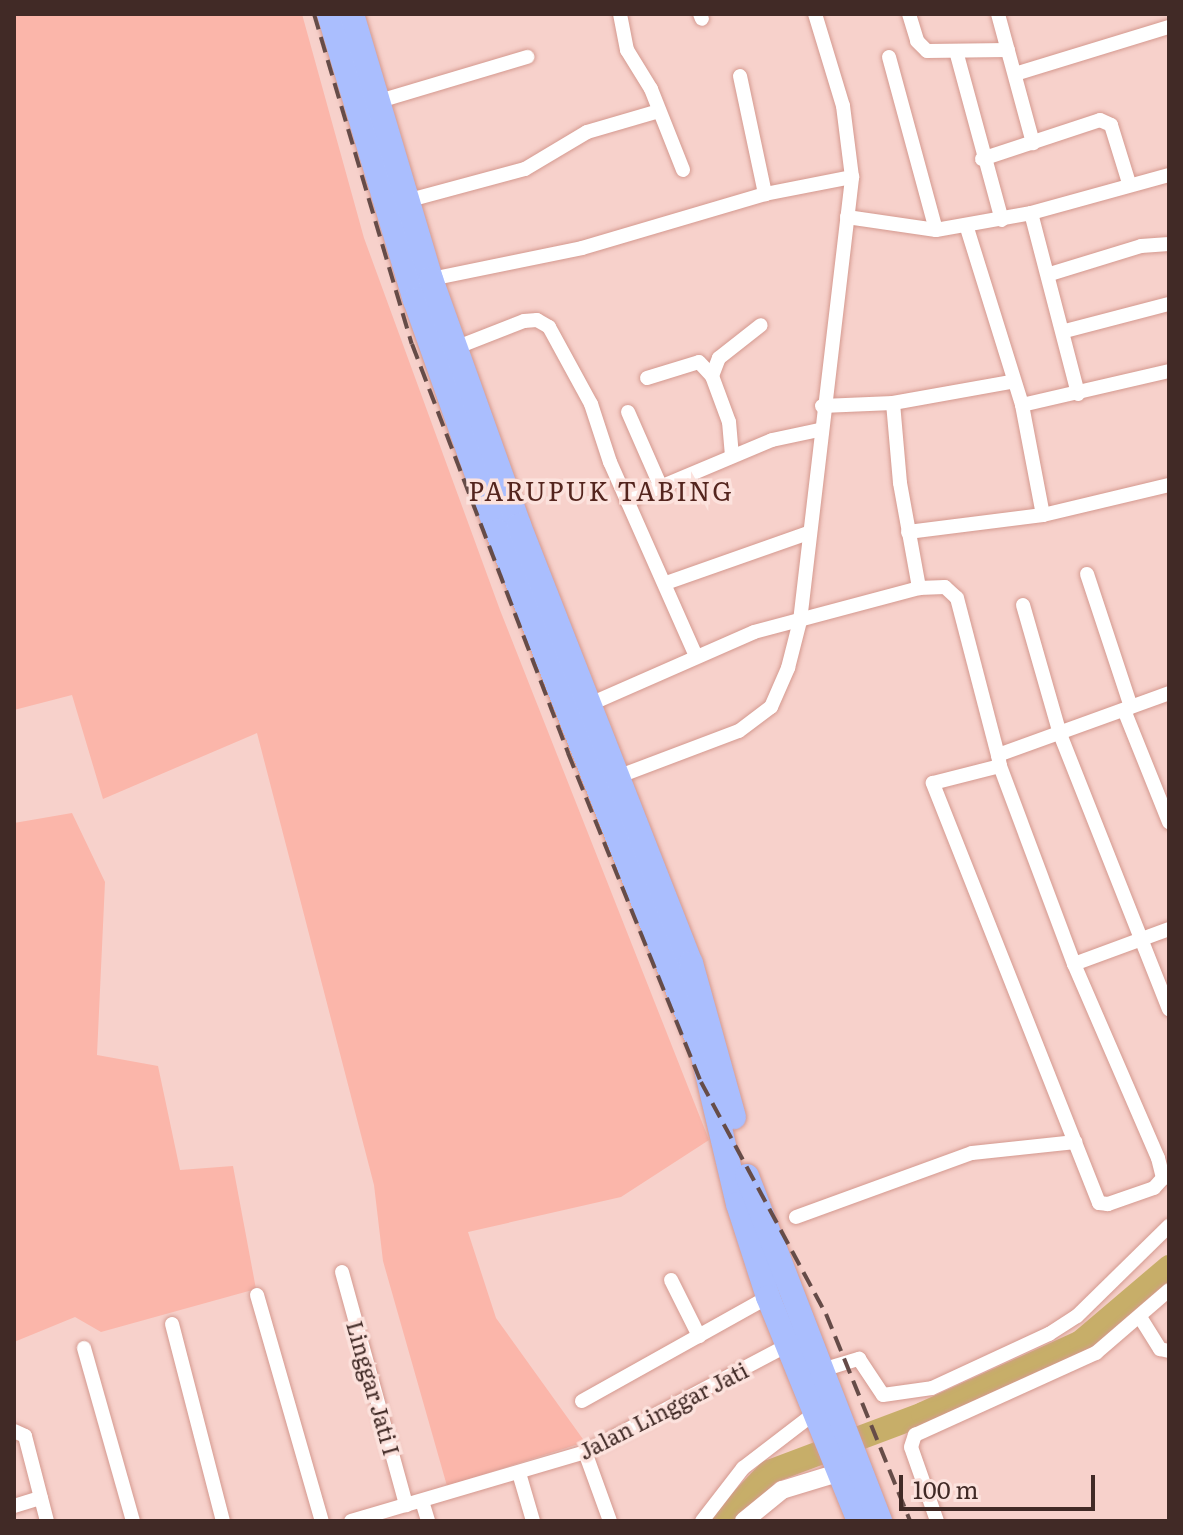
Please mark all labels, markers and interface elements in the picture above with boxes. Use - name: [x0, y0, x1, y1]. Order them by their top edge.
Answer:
- district label: PARUPUK TABING: [468, 474, 734, 506]
- street label: Linggar Jati I: [342, 1318, 406, 1458]
- street label: Jalan Linggar Jati: [574, 1356, 752, 1464]
- scale bar: [903, 1459, 1099, 1509]
- text: 100 m: [913, 1471, 979, 1506]

